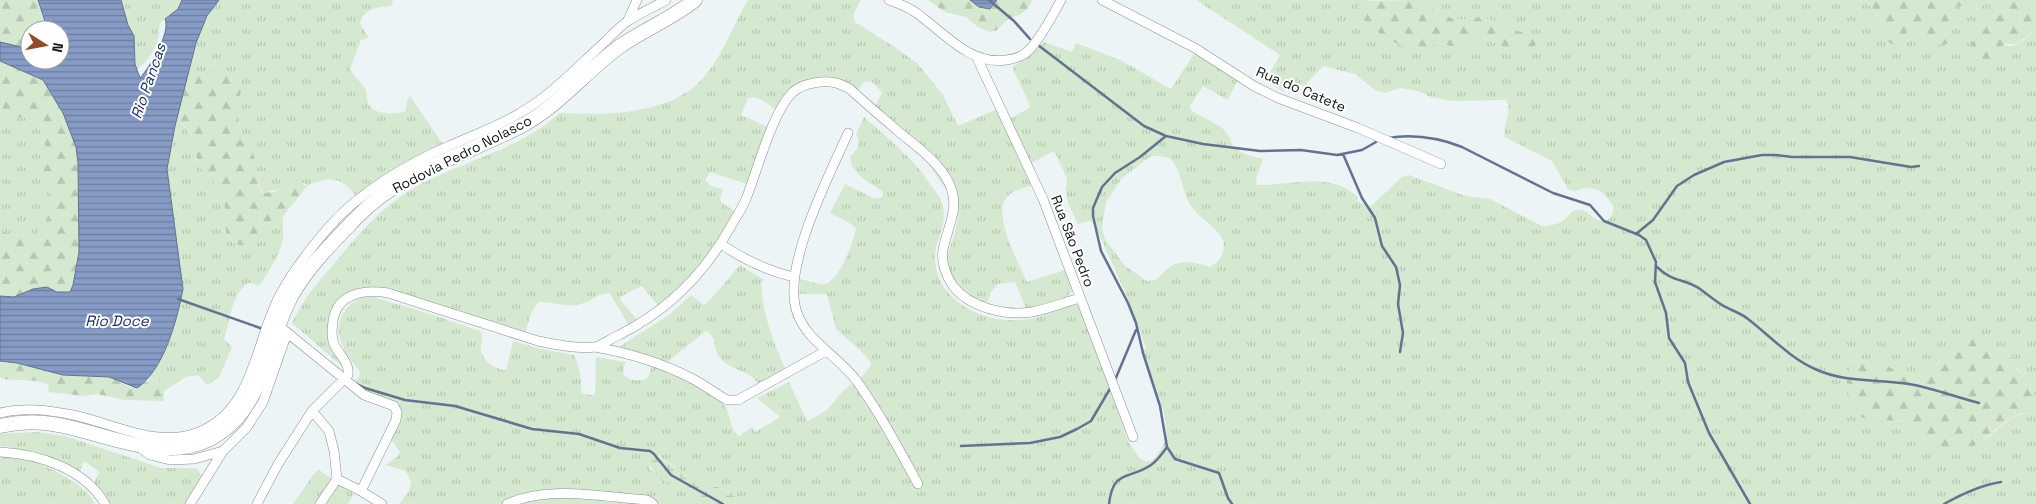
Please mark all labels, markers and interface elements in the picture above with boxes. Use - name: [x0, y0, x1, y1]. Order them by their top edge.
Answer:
- north arrow: [20, 20, 70, 70]
- water label: Rio Pancas: [126, 40, 170, 121]
- text: N: [48, 41, 67, 54]
- street label: Rua do Catete: [1253, 62, 1349, 116]
- street label: Rodovia Pedro Nolasco: [389, 111, 535, 197]
- street label: Rua São Pedro: [1047, 193, 1099, 289]
- water label: Rio Doce: [85, 311, 150, 330]

